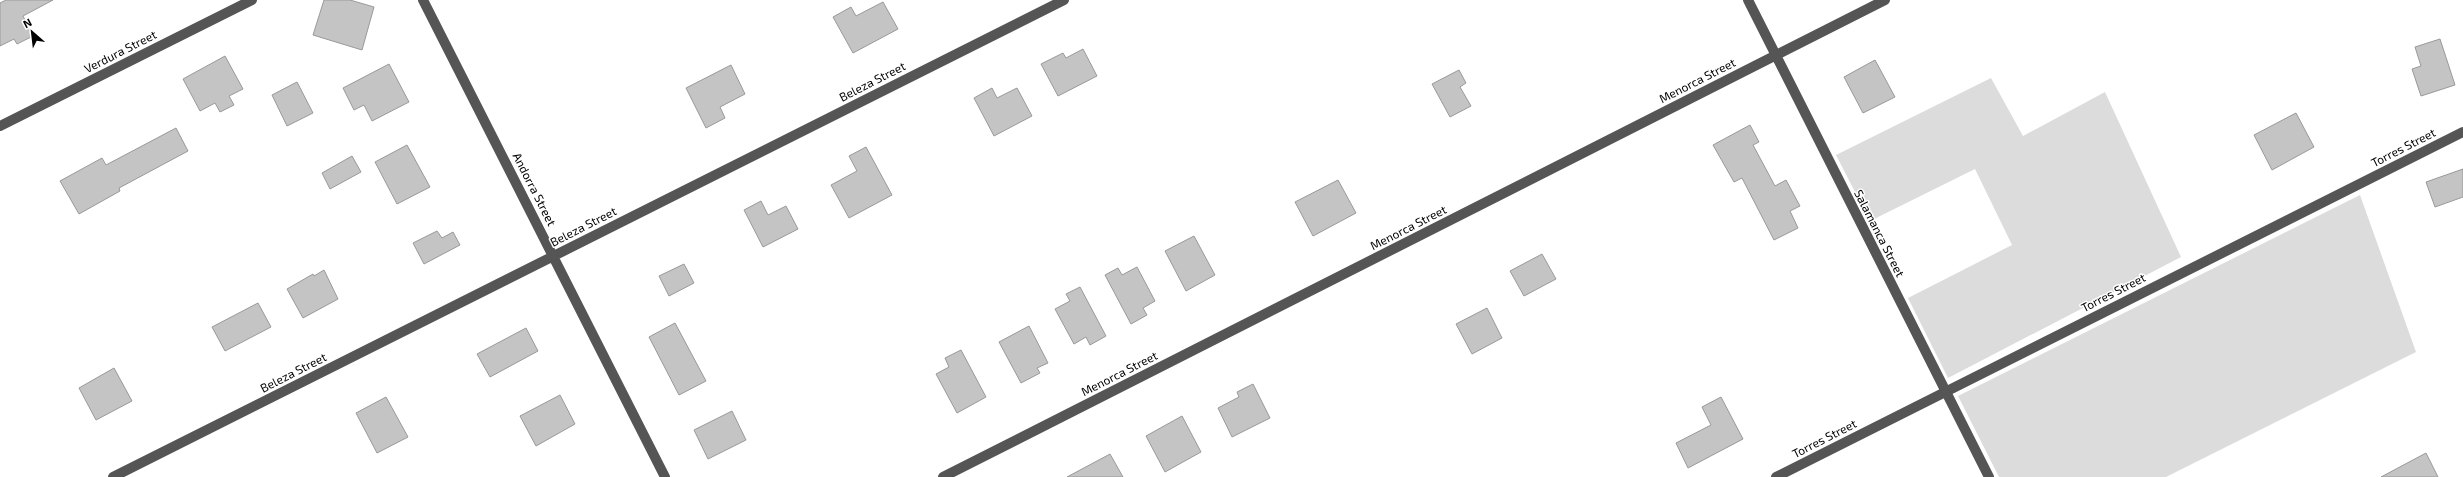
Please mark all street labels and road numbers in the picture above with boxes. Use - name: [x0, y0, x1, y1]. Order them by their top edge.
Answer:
- street label: Verdura Street: [82, 27, 159, 75]
- street label: Menorca Street: [1656, 55, 1738, 105]
- street label: Beleza Street: [836, 58, 908, 104]
- street label: Torres Street: [2368, 125, 2438, 169]
- street label: Andorra Street: [511, 150, 560, 228]
- street label: Salamanca Street: [1852, 187, 1908, 279]
- street label: Menorca Street: [1367, 202, 1449, 252]
- street label: Beleza Street: [547, 203, 619, 249]
- street label: Torres Street: [2078, 270, 2148, 314]
- street label: Menorca Street: [1078, 348, 1160, 398]
- street label: Beleza Street: [257, 349, 329, 395]
- street label: Torres Street: [1789, 416, 1859, 460]

